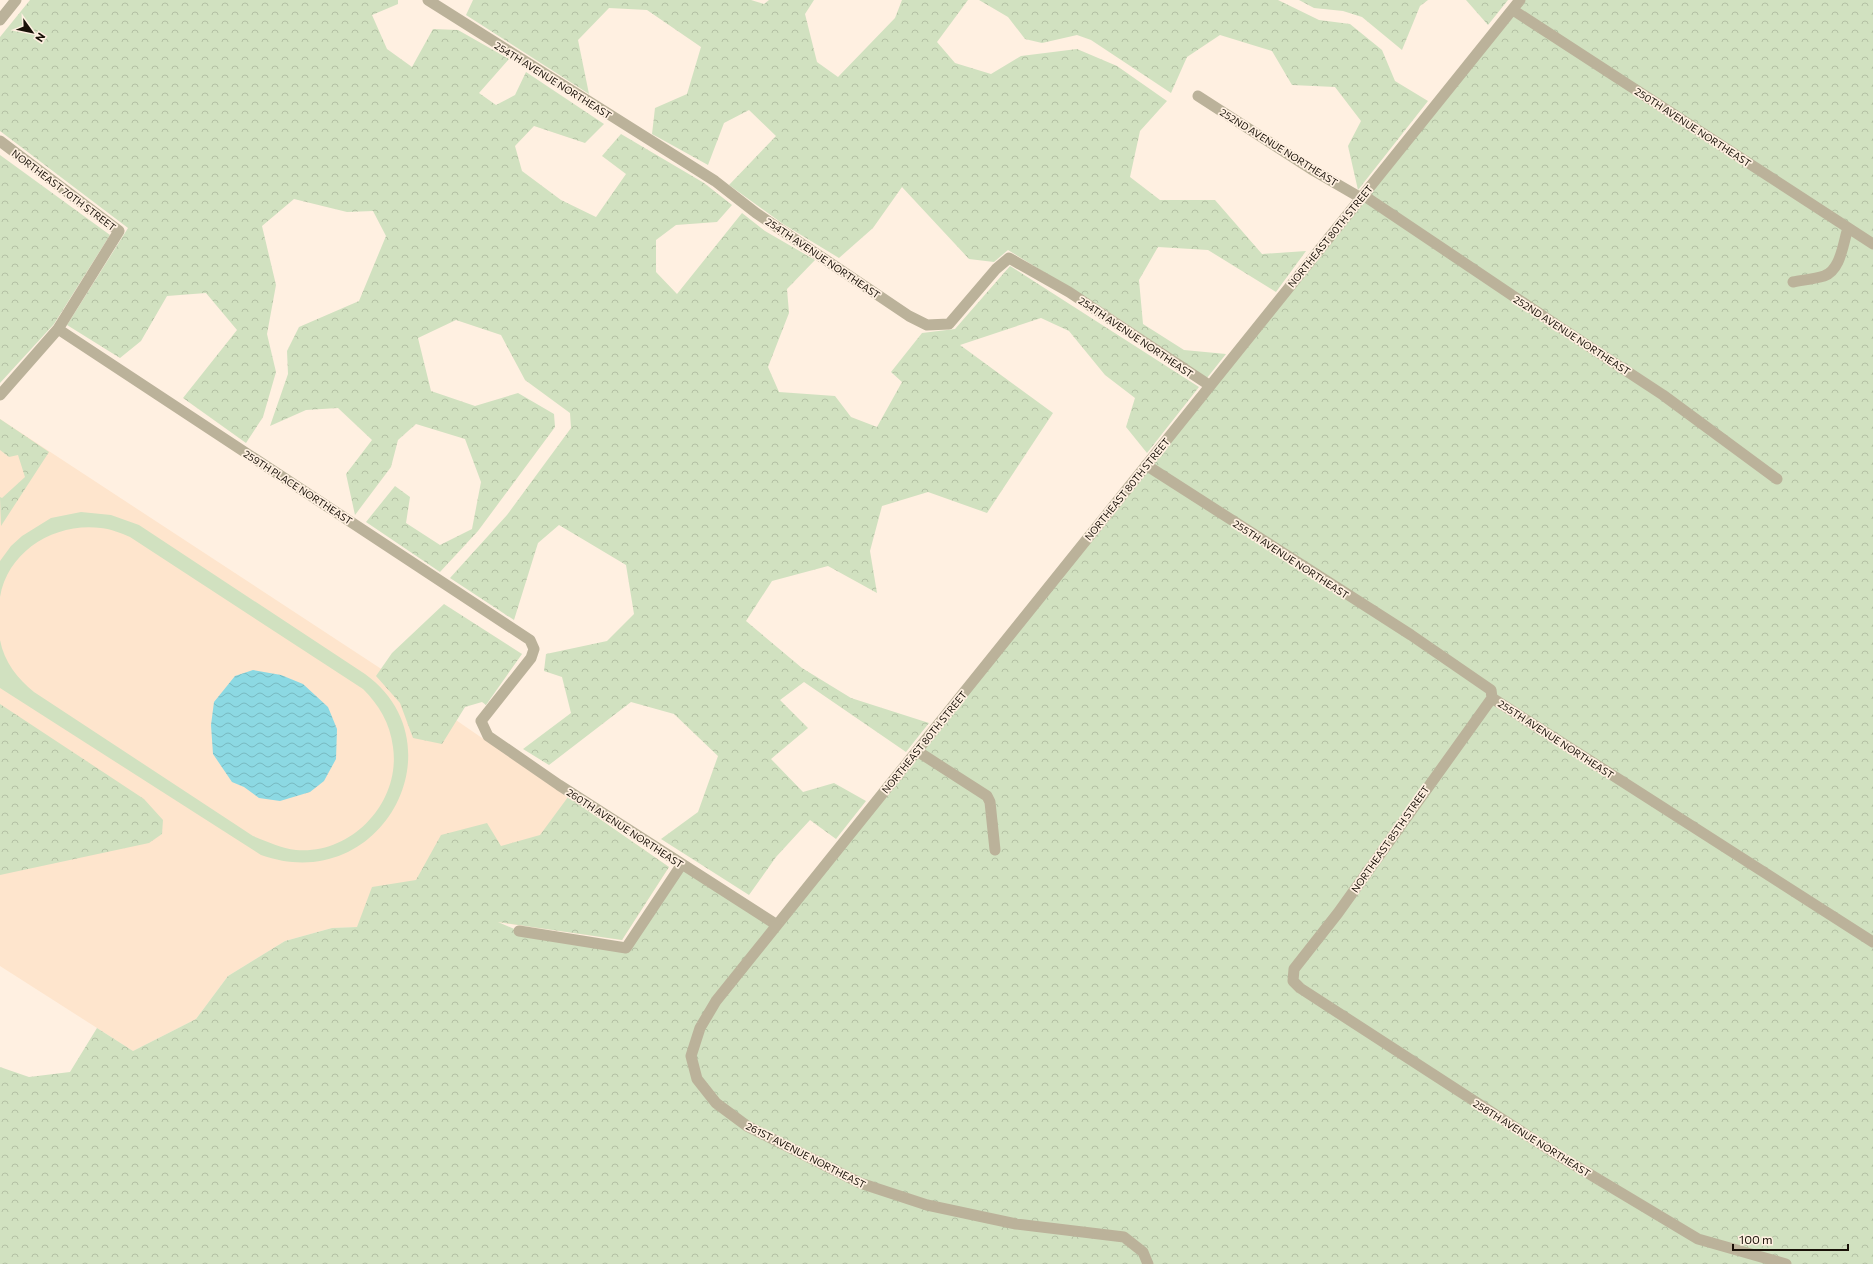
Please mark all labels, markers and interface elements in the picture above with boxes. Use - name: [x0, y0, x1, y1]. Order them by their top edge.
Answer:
- north arrow: [12, 12, 52, 52]
- text: N: [33, 31, 49, 45]
- street label: 254TH AVENUE NORTHEAST: [492, 39, 614, 121]
- street label: 250TH AVENUE NORTHEAST: [1633, 85, 1754, 169]
- street label: 252ND AVENUE NORTHEAST: [1218, 106, 1341, 189]
- street label: NORTHEAST 70TH STREET: [10, 147, 119, 233]
- street label: NORTHEAST 80TH STREET: [1285, 182, 1375, 290]
- street label: 254TH AVENUE NORTHEAST: [763, 215, 883, 301]
- street label: 252ND AVENUE NORTHEAST: [1512, 293, 1633, 378]
- street label: 254TH AVENUE NORTHEAST: [1076, 294, 1196, 380]
- street label: NORTHEAST 80TH STREET: [1082, 435, 1172, 543]
- street label: 259TH PLACE NORTHEAST: [241, 447, 355, 527]
- street label: 255TH AVENUE NORTHEAST: [1231, 517, 1352, 601]
- street label: NORTHEAST 80TH STREET: [879, 688, 969, 796]
- street label: 255TH AVENUE NORTHEAST: [1496, 697, 1617, 781]
- street label: NORTHEAST 85TH STREET: [1349, 783, 1432, 895]
- street label: 260TH AVENUE NORTHEAST: [565, 786, 686, 870]
- street label: 258TH AVENUE NORTHEAST: [1471, 1097, 1593, 1179]
- street label: 261ST AVENUE NORTHEAST: [744, 1120, 868, 1191]
- scale bar: [1733, 1226, 1848, 1252]
- text: 100 m: [1739, 1232, 1773, 1246]

